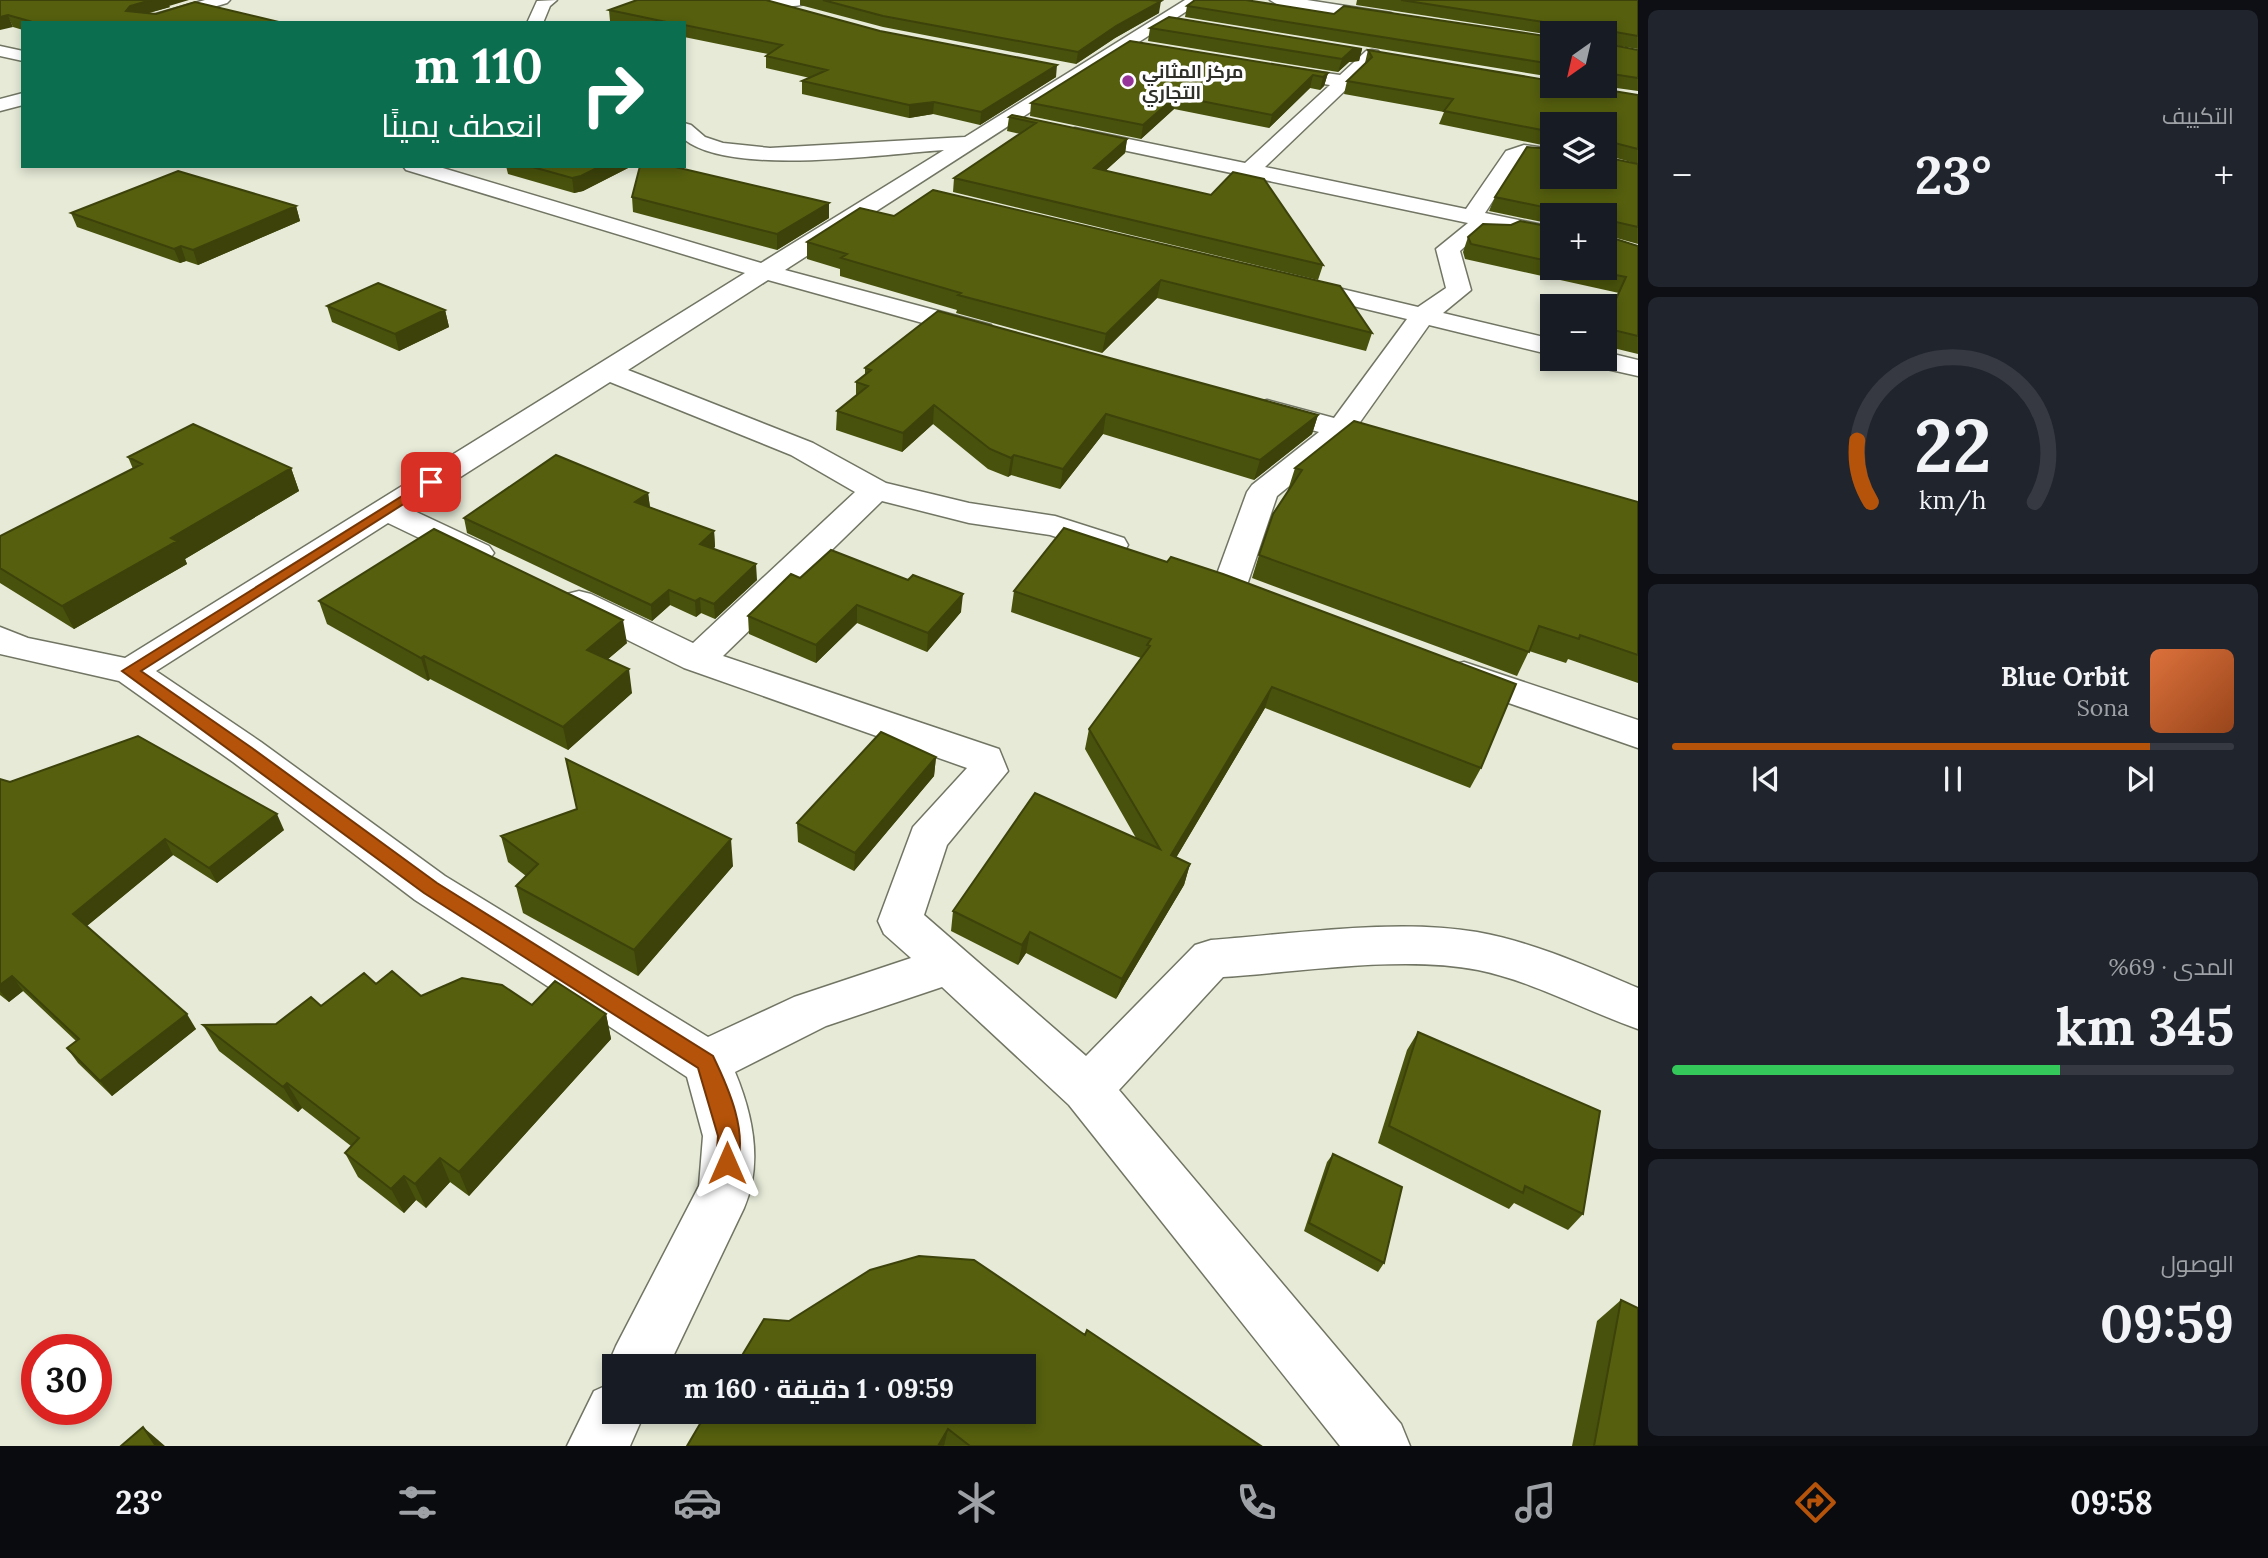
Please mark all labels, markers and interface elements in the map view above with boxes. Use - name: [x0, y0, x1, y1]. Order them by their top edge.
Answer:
- north arrow: [1540, 21, 1617, 98]
- map controls: [1540, 21, 1617, 371]
- text: 110 m: [414, 34, 543, 96]
- icon: right: [567, 49, 658, 140]
- place label: مركز المثاني التجاري: [1142, 60, 1243, 107]
- marker: مركز المثاني التجاري: [1120, 73, 1136, 89]
- text: التكييف: [2162, 101, 2234, 130]
- text: انعطف يمينًا: [381, 105, 543, 146]
- button: layers: [1540, 112, 1617, 189]
- text: 23°: [1915, 142, 1991, 208]
- text: −: [1672, 151, 1692, 199]
- text: +: [2214, 151, 2234, 199]
- button: +: [1540, 203, 1617, 280]
- button: −: [1540, 294, 1617, 371]
- text: 22: [1914, 399, 1992, 492]
- pin: [401, 452, 461, 512]
- icon: arrive: [412, 463, 450, 501]
- text: km/h: [1919, 484, 1987, 516]
- text: Blue Orbit: [2001, 660, 2129, 693]
- text: Sona: [2077, 693, 2129, 722]
- icon: previous: [1747, 760, 1785, 798]
- icon: pause: [1934, 760, 1972, 798]
- icon: next: [2121, 760, 2159, 798]
- text: المدى · 69%: [2109, 952, 2234, 981]
- text: 345 km: [2056, 993, 2234, 1059]
- position arrow: [690, 1126, 764, 1200]
- text: الوصول: [2161, 1249, 2234, 1278]
- text: 09:59: [2100, 1290, 2234, 1356]
- speed limit sign: 30: [21, 1334, 112, 1425]
- text: 09:59 · 1 دقيقة · 160 m: [684, 1372, 954, 1405]
- icon: filters: [393, 1478, 442, 1527]
- icon: car: [673, 1478, 722, 1527]
- icon: climate: [952, 1478, 1001, 1527]
- icon: phone: [1232, 1478, 1281, 1527]
- icon: music: [1511, 1478, 1560, 1527]
- icon: directions: [1791, 1478, 1840, 1527]
- text: 23°: [115, 1482, 163, 1523]
- text: 09:58: [2070, 1482, 2153, 1523]

